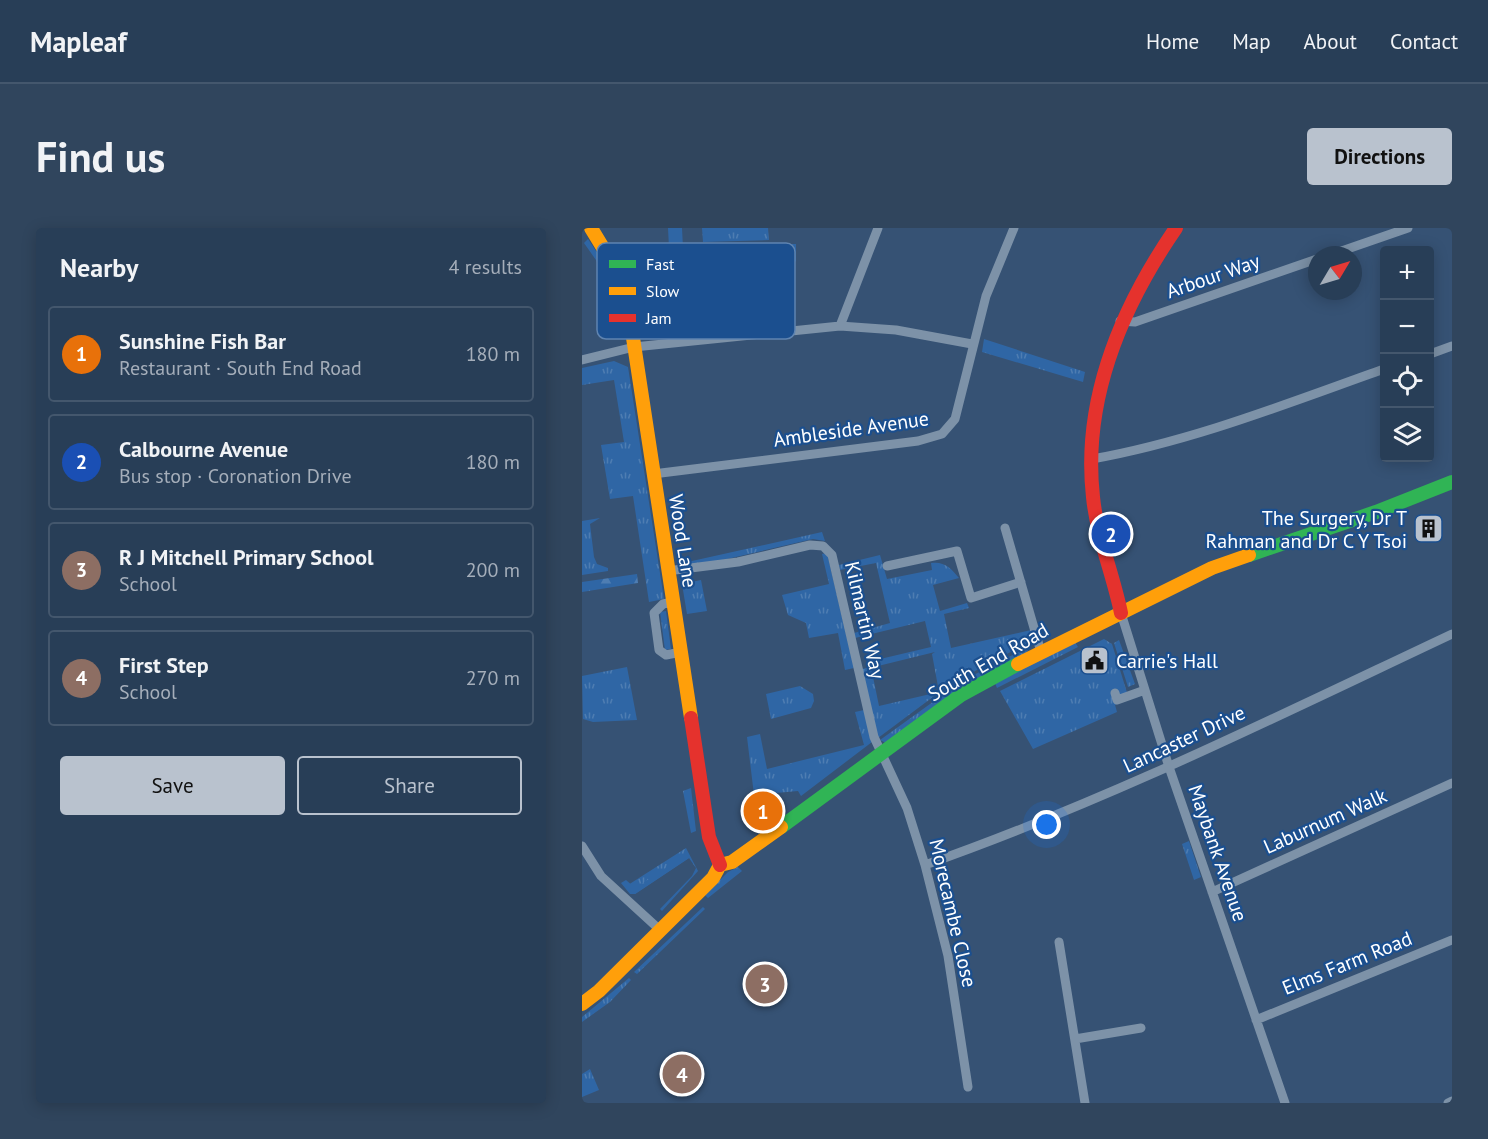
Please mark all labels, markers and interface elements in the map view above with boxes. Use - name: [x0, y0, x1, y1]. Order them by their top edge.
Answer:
- text: Mapleaf: [30, 23, 127, 60]
- text: Home: [1146, 28, 1199, 55]
- text: Map: [1232, 28, 1271, 55]
- text: About: [1304, 28, 1357, 55]
- text: Contact: [1390, 28, 1458, 55]
- button: Directions: [1307, 128, 1452, 185]
- text: Find us: [36, 129, 165, 184]
- legend: [597, 243, 795, 339]
- north arrow: [1308, 246, 1362, 300]
- map controls: [1380, 246, 1434, 462]
- button: +: [1380, 246, 1434, 300]
- street label: Arbour Way: [1163, 248, 1264, 304]
- text: Nearby: [60, 251, 138, 284]
- text: 4 results: [449, 254, 522, 280]
- text: Fast: [646, 254, 675, 274]
- text: Slow: [646, 281, 680, 301]
- button: −: [1380, 300, 1434, 354]
- text: Jam: [645, 308, 672, 328]
- text: Sunshine Fish Bar: [119, 327, 286, 355]
- text: 1: [76, 341, 87, 367]
- text: 180 m: [466, 341, 520, 367]
- button: locate: [1380, 354, 1434, 408]
- text: Restaurant · South End Road: [119, 355, 362, 381]
- street label: Ambleside Avenue: [772, 405, 930, 453]
- button: layers: [1380, 408, 1434, 462]
- text: Calbourne Avenue: [119, 435, 288, 463]
- text: 2: [76, 449, 87, 475]
- text: 180 m: [466, 449, 520, 475]
- text: Bus stop · Coronation Drive: [119, 463, 352, 489]
- street label: Wood Lane: [663, 492, 703, 590]
- place label: The Surgery, Dr T Rahman and Dr C Y Tsoi: [1206, 505, 1407, 554]
- pin: 2: [1092, 512, 1130, 556]
- building icon: The Surgery, Dr T Rahman and Dr C Y Tsoi: [1412, 513, 1444, 545]
- text: R J Mitchell Primary School: [119, 543, 374, 571]
- text: 3: [76, 557, 87, 583]
- text: 200 m: [466, 557, 520, 583]
- street label: Kilmartin Way: [839, 559, 891, 682]
- text: School: [119, 571, 177, 597]
- street label: South End Road: [923, 617, 1053, 707]
- public building icon: Carrie's Hall: [1079, 645, 1111, 677]
- place label: Carrie's Hall: [1116, 648, 1218, 674]
- text: First Step: [119, 651, 209, 679]
- text: 4: [76, 665, 87, 691]
- text: 270 m: [466, 665, 520, 691]
- text: School: [119, 679, 177, 705]
- street label: Lancaster Drive: [1119, 699, 1249, 779]
- button: Save: [60, 756, 285, 815]
- button: Share: [297, 756, 522, 815]
- street label: Maybank Avenue: [1182, 781, 1254, 925]
- street label: Laburnum Walk: [1259, 782, 1391, 860]
- pin: 1: [744, 788, 783, 834]
- your location: [1032, 810, 1061, 839]
- street label: Morecambe Close: [923, 836, 983, 990]
- street label: Elms Farm Road: [1278, 925, 1416, 1001]
- pin: 3: [746, 962, 784, 1006]
- pin: 4: [662, 1052, 702, 1096]

